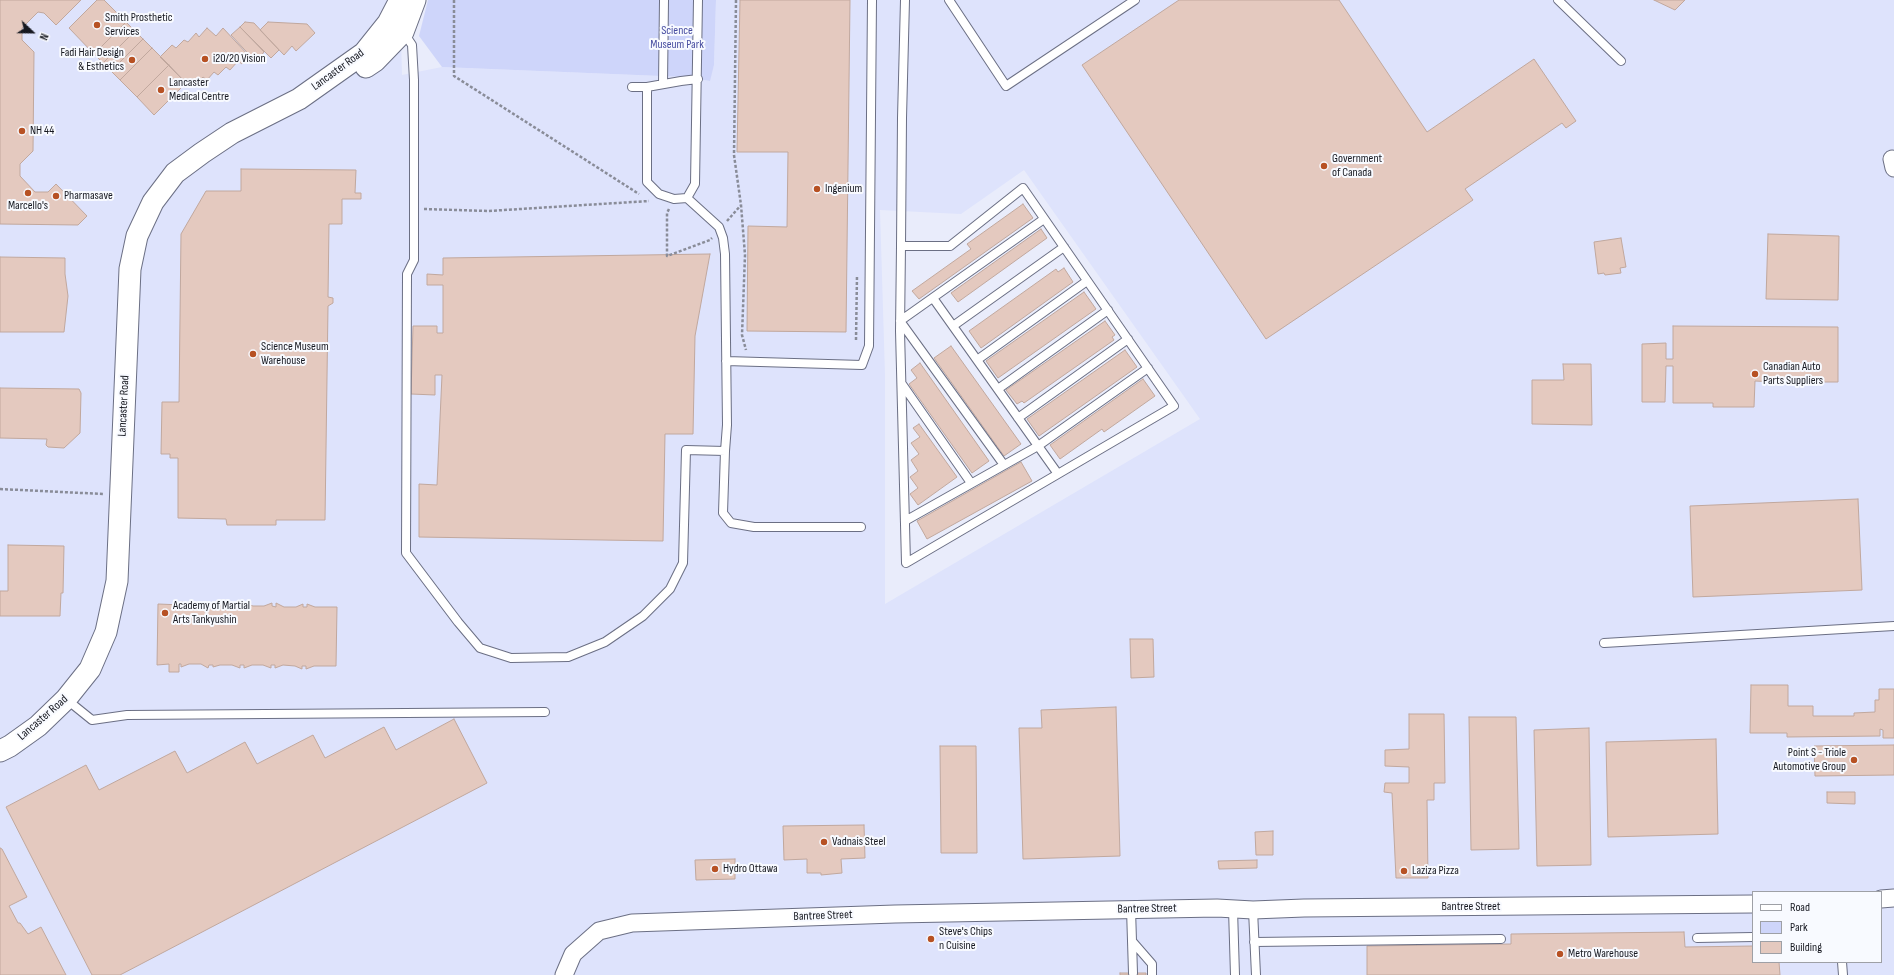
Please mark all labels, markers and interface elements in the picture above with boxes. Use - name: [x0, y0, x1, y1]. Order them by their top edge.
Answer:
- place label: Smith Prosthetic Services: [105, 11, 173, 39]
- north arrow: [12, 12, 52, 52]
- marker: Smith Prosthetic Services: [92, 20, 102, 30]
- park label: Science Museum Park: [650, 24, 704, 52]
- text: N: [36, 32, 51, 42]
- place label: Fadi Hair Design & Esthetics: [60, 46, 124, 74]
- street label: Lancaster Road: [309, 46, 367, 94]
- place label: i20/20 Vision: [213, 52, 266, 66]
- marker: i20/20 Vision: [200, 54, 210, 64]
- marker: Fadi Hair Design & Esthetics: [127, 55, 137, 65]
- place label: Lancaster Medical Centre: [169, 76, 229, 104]
- marker: Lancaster Medical Centre: [156, 85, 166, 95]
- place label: NH 44: [30, 124, 54, 138]
- marker: NH 44: [17, 126, 27, 136]
- place label: Government of Canada: [1332, 152, 1382, 180]
- marker: Government of Canada: [1319, 161, 1329, 171]
- place label: Ingenium: [825, 182, 862, 196]
- marker: Ingenium: [812, 184, 822, 194]
- marker: Marcello's: [23, 188, 33, 198]
- place label: Pharmasave: [64, 189, 113, 203]
- marker: Pharmasave: [51, 191, 61, 201]
- place label: Marcello's: [8, 199, 48, 213]
- place label: Science Museum Warehouse: [261, 340, 329, 368]
- marker: Science Museum Warehouse: [248, 349, 258, 359]
- place label: Canadian Auto Parts Suppliers: [1763, 360, 1823, 388]
- marker: Canadian Auto Parts Suppliers: [1750, 369, 1760, 379]
- street label: Lancaster Road: [115, 375, 133, 437]
- place label: Academy of Martial Arts Tankyushin: [173, 599, 250, 627]
- marker: Academy of Martial Arts Tankyushin: [160, 608, 170, 618]
- street label: Lancaster Road: [15, 692, 71, 744]
- place label: Point S - Triole Automotive Group: [1773, 746, 1846, 774]
- marker: Point S - Triole Automotive Group: [1849, 755, 1859, 765]
- place label: Vadnais Steel: [832, 835, 885, 849]
- marker: Vadnais Steel: [819, 837, 829, 847]
- place label: Hydro Ottawa: [723, 862, 778, 876]
- marker: Hydro Ottawa: [710, 864, 720, 874]
- place label: Laziza Pizza: [1412, 864, 1459, 878]
- marker: Laziza Pizza: [1399, 866, 1409, 876]
- legend: [1752, 891, 1882, 963]
- street label: Bantree Street: [1441, 900, 1501, 914]
- text: Road: [1790, 900, 1810, 915]
- street label: Bantree Street: [1117, 901, 1177, 917]
- street label: Bantree Street: [793, 908, 853, 924]
- text: Park: [1790, 920, 1808, 935]
- place label: Steve's Chips n Cuisine: [939, 925, 992, 953]
- marker: Steve's Chips n Cuisine: [926, 934, 936, 944]
- text: Building: [1790, 940, 1822, 955]
- place label: Metro Warehouse: [1568, 947, 1638, 961]
- marker: Metro Warehouse: [1555, 949, 1565, 959]

